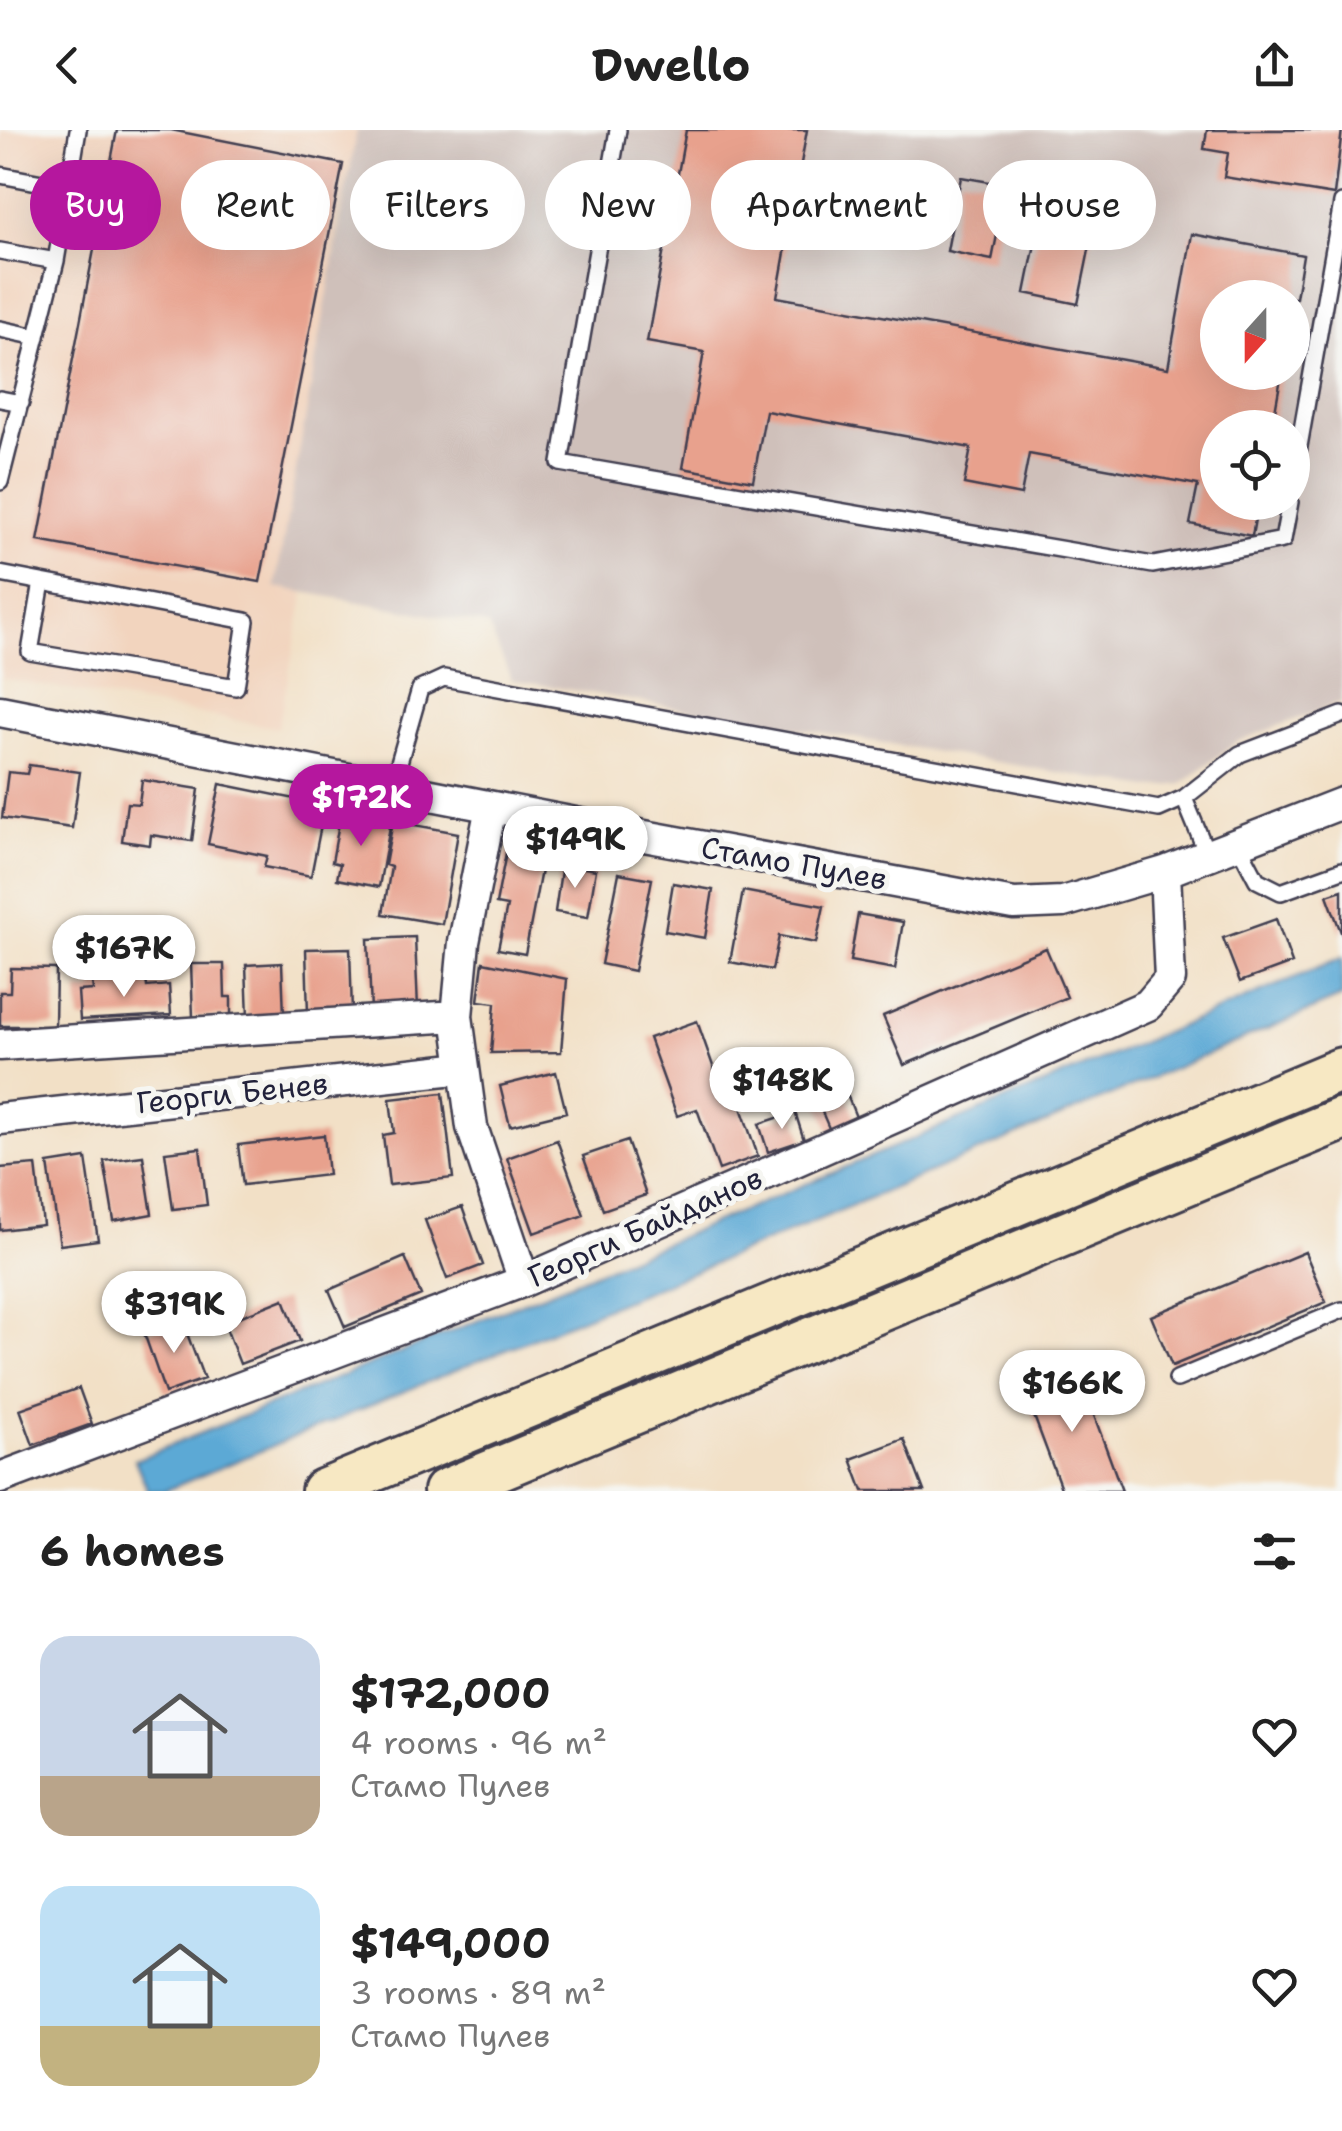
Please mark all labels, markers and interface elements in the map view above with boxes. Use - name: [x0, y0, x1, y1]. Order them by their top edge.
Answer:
- text: Dwello: [592, 35, 750, 95]
- icon: back: [40, 38, 95, 93]
- icon: share: [1247, 38, 1302, 93]
- chip: Buy: [30, 160, 161, 250]
- chip: Rent: [181, 160, 330, 250]
- chip: Filters: [350, 160, 525, 250]
- chip: New: [545, 160, 691, 250]
- chip: Apartment: [711, 160, 963, 250]
- chip: House: [983, 160, 1156, 250]
- north arrow: [1200, 280, 1310, 390]
- map controls: [1200, 280, 1310, 520]
- button: locate: [1200, 410, 1310, 520]
- pin: $172K: [291, 764, 431, 849]
- text: $172K: [311, 775, 411, 818]
- pin: $149K: [505, 806, 645, 891]
- text: $149K: [525, 817, 625, 860]
- street label: Стамо Пулев: [698, 827, 890, 899]
- pin: $167K: [54, 915, 194, 1000]
- text: $167K: [74, 926, 174, 969]
- pin: $148K: [712, 1047, 852, 1132]
- text: $148K: [731, 1058, 833, 1101]
- street label: Георги Бенев: [134, 1063, 330, 1123]
- street label: Георги Байданов: [521, 1157, 769, 1297]
- pin: $319K: [104, 1271, 244, 1356]
- text: $319K: [123, 1282, 225, 1325]
- pin: $166K: [1002, 1350, 1142, 1435]
- text: $166K: [1021, 1361, 1123, 1404]
- text: 6 homes: [40, 1523, 225, 1579]
- icon: filters: [1247, 1524, 1302, 1579]
- text: $172,000: [350, 1665, 551, 1721]
- icon: home: [120, 1676, 240, 1796]
- icon: heart: [1247, 1709, 1302, 1764]
- text: 4 rooms · 96 m²: [350, 1721, 607, 1764]
- text: Стамо Пулев: [350, 1764, 550, 1807]
- text: $149,000: [350, 1915, 551, 1971]
- icon: home: [120, 1926, 240, 2046]
- icon: heart: [1247, 1959, 1302, 2014]
- text: 3 rooms · 89 m²: [350, 1971, 606, 2014]
- text: Стамо Пулев: [350, 2014, 550, 2057]

